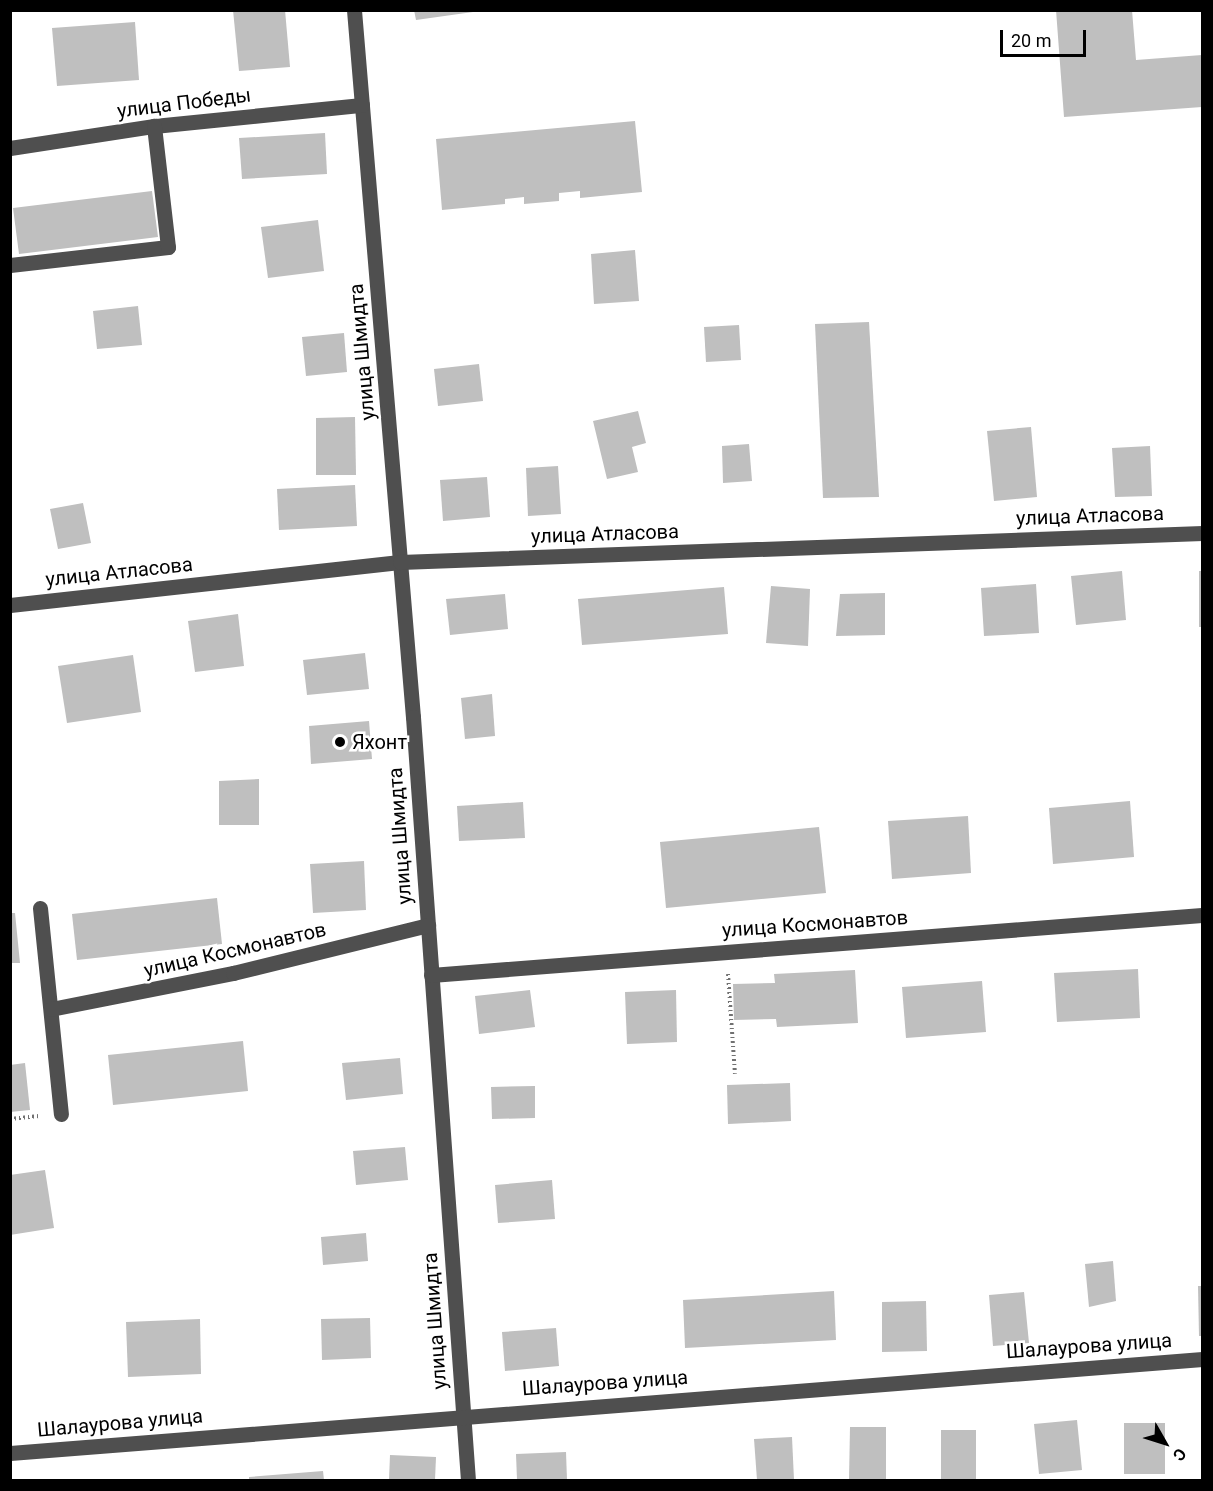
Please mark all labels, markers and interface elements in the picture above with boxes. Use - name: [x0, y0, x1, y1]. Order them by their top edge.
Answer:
- scale bar: [1003, 18, 1088, 56]
- text: 20 m: [1011, 30, 1051, 51]
- street label: улица Победы: [116, 83, 252, 123]
- street label: улица Шмидта: [344, 283, 380, 421]
- street label: улица Атласова: [1016, 501, 1164, 531]
- street label: улица Атласова: [531, 519, 679, 549]
- street label: улица Атласова: [44, 552, 194, 592]
- place label: Яхонт: [352, 730, 407, 754]
- marker: Яхонт: [333, 735, 347, 749]
- street label: улица Шмидта: [383, 767, 417, 905]
- street label: улица Космонавтов: [721, 906, 909, 942]
- street label: улица Космонавтов: [142, 917, 328, 983]
- street label: улица Шмидта: [418, 1252, 452, 1390]
- street label: Шалаурова улица: [1005, 1328, 1173, 1364]
- street label: Шалаурова улица: [521, 1365, 689, 1401]
- street label: Шалаурова улица: [36, 1404, 204, 1442]
- north arrow: [1135, 1413, 1195, 1473]
- text: С: [1169, 1445, 1190, 1465]

